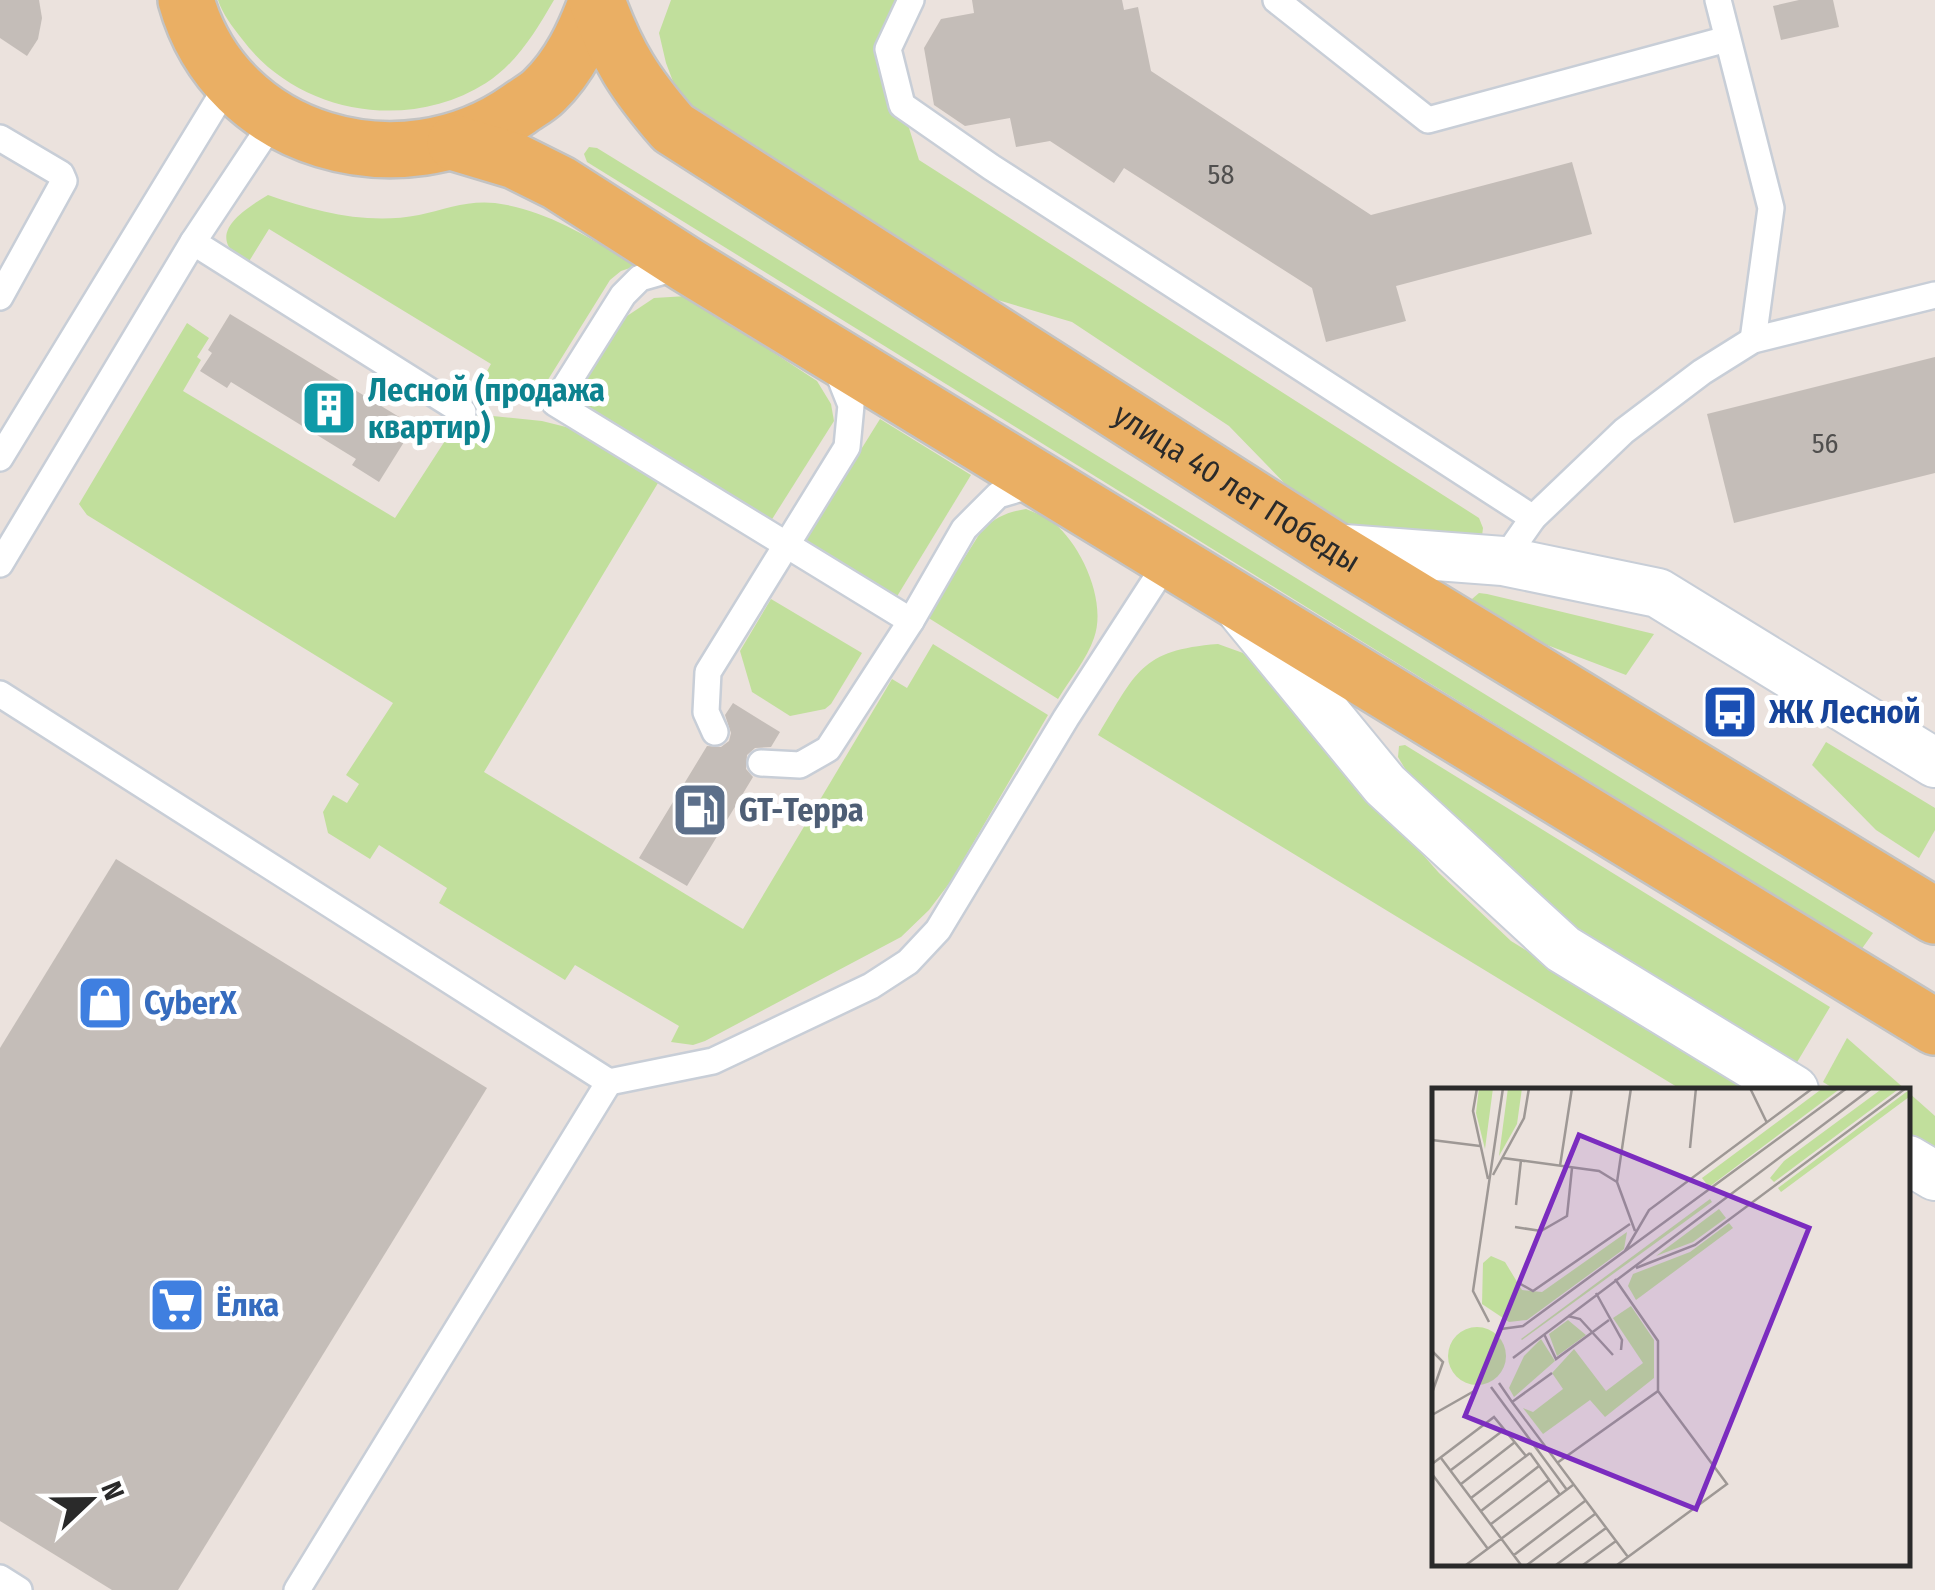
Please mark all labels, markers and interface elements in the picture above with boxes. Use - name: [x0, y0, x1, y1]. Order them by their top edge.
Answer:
- house number: 58: [1208, 158, 1234, 191]
- place label: Лесной (продажа квартир): [368, 371, 605, 446]
- building icon: Лесной (продажа квартир): [299, 378, 359, 438]
- street label: улица 40 лет Победы: [1106, 395, 1367, 580]
- house number: 56: [1812, 427, 1838, 460]
- bus stop icon: ЖК Лесной: [1700, 682, 1760, 742]
- place label: ЖК Лесной: [1768, 693, 1921, 731]
- fuel station icon: GT-Терра: [670, 780, 730, 840]
- place label: GT-Терра: [739, 791, 864, 829]
- shop icon: CyberX: [75, 973, 135, 1033]
- place label: CyberX: [144, 984, 238, 1022]
- inset map: [1432, 1088, 1910, 1565]
- supermarket icon: Ёлка: [147, 1275, 207, 1335]
- place label: Ёлка: [216, 1285, 279, 1324]
- north arrow: [40, 1450, 140, 1550]
- text: N: [94, 1477, 131, 1505]

